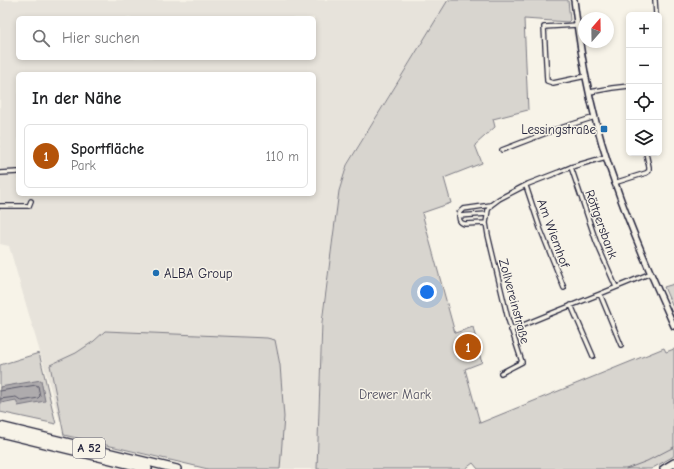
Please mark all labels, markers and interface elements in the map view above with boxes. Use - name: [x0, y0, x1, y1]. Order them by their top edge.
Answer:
- north arrow: [578, 12, 614, 48]
- map controls: [626, 12, 662, 156]
- button: +: [626, 12, 662, 48]
- search box: [16, 16, 316, 60]
- icon: search: [30, 27, 52, 49]
- text: Hier suchen: [62, 29, 140, 47]
- button: −: [626, 48, 662, 84]
- button: locate: [626, 84, 662, 120]
- text: In der Nähe: [32, 89, 121, 108]
- button: layers: [626, 120, 662, 156]
- place label: Lessingstraße: [521, 122, 596, 137]
- marker: Lessingstraße: [599, 124, 609, 134]
- text: Sportfläche: [71, 140, 144, 158]
- text: 1: [43, 149, 49, 164]
- text: 110 m: [266, 149, 299, 164]
- text: Park: [71, 158, 96, 173]
- street label: Röttgersbank: [582, 188, 621, 261]
- street label: Am Wiemhof: [534, 197, 573, 271]
- street label: Zollvereinstraße: [496, 257, 533, 346]
- place label: ALBA Group: [164, 266, 233, 281]
- marker: ALBA Group: [151, 268, 161, 278]
- your location: [417, 282, 437, 302]
- pin: 1: [455, 332, 481, 362]
- park label: Drewer Mark: [359, 387, 432, 402]
- road number: A 52: [73, 438, 105, 458]

